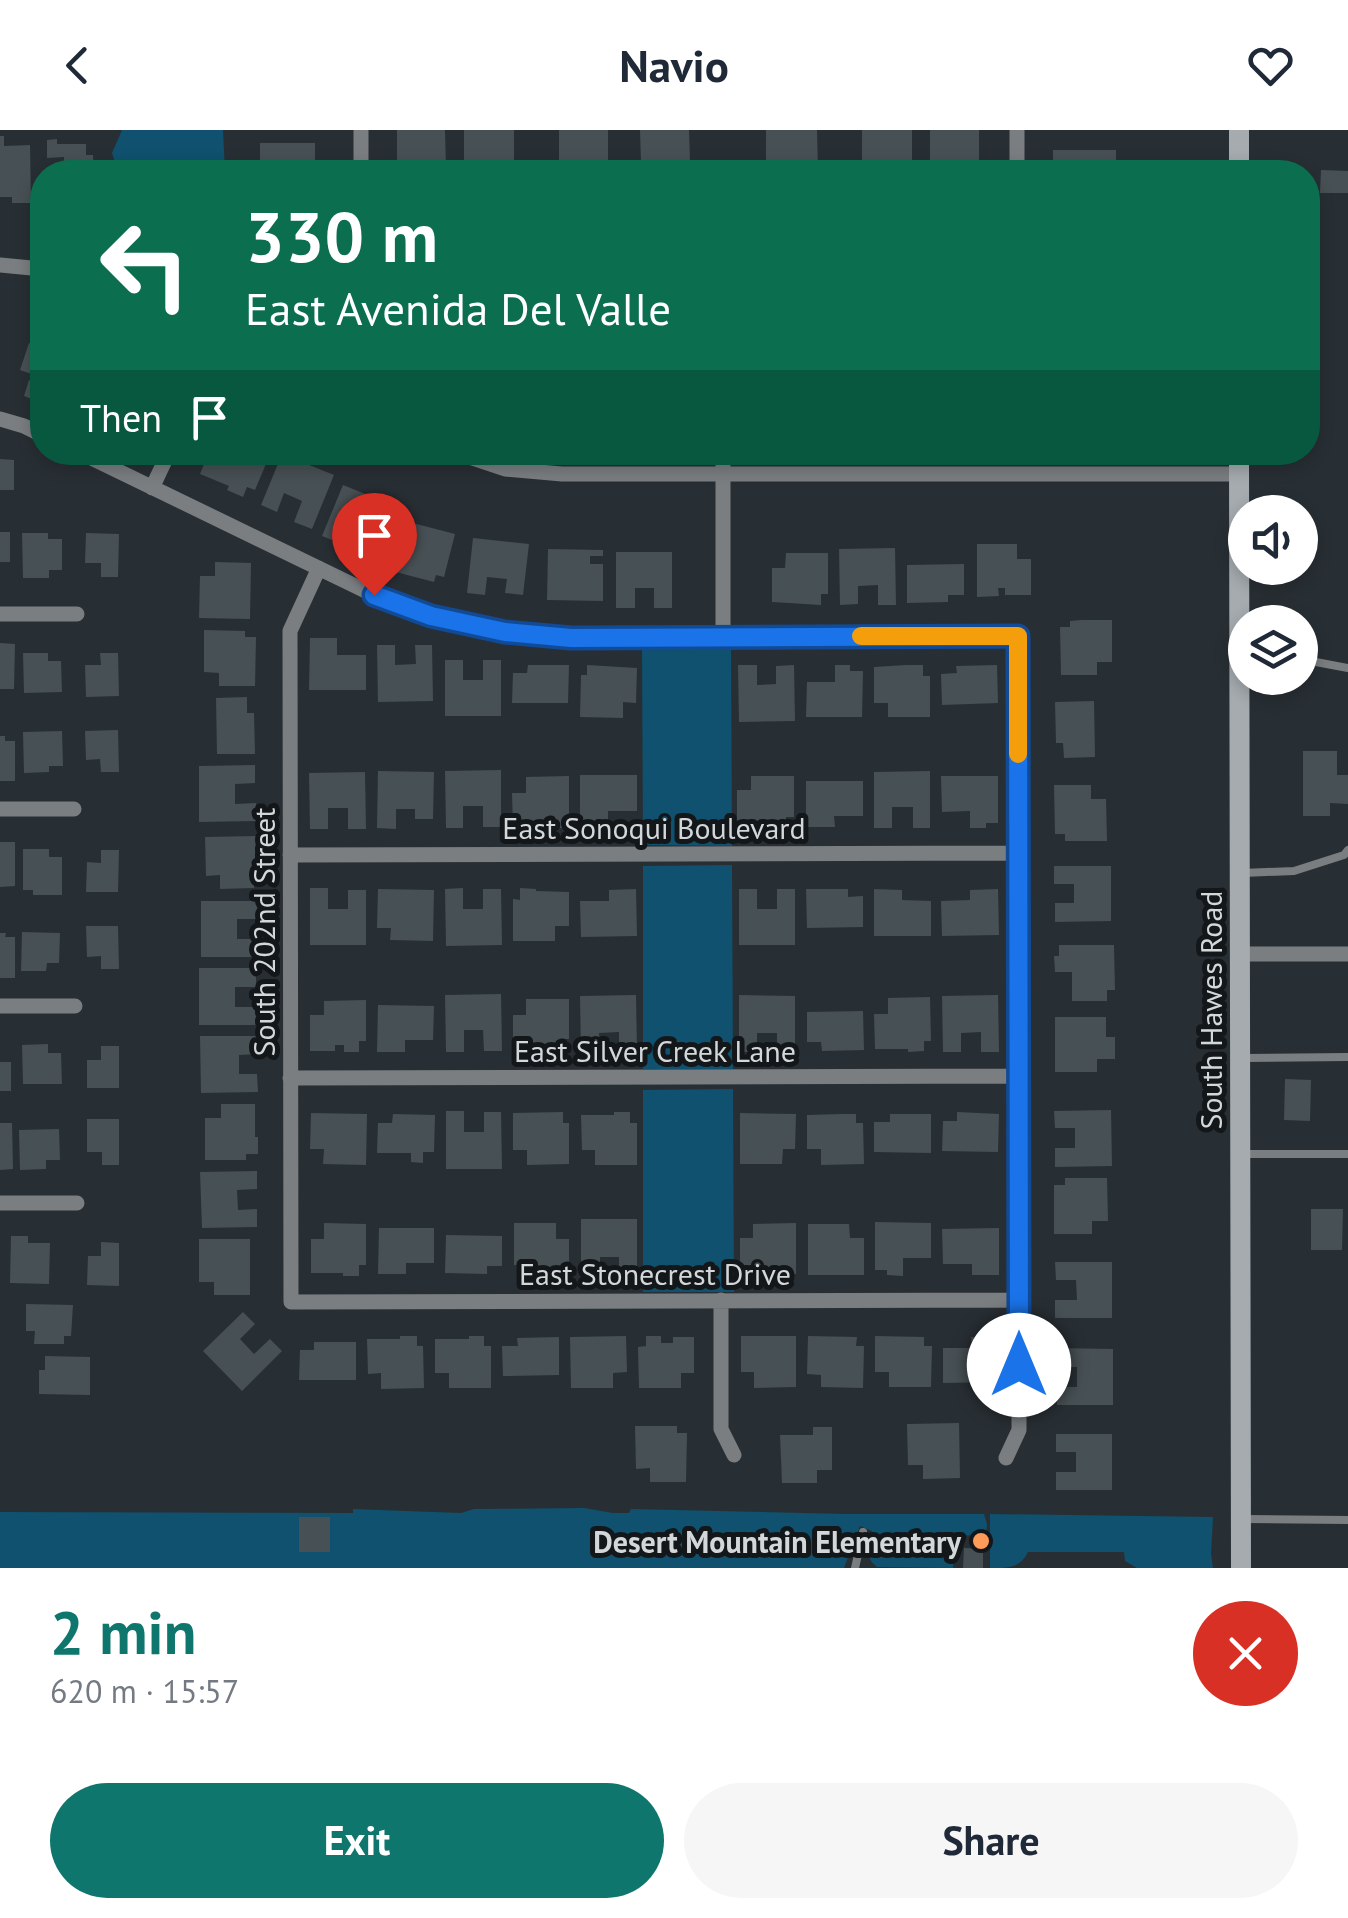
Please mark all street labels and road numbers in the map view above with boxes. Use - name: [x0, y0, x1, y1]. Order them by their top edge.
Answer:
- street label: South 202nd Street: [244, 808, 283, 1057]
- street label: East Sonoqui Boulevard: [502, 808, 806, 847]
- street label: South Hawes Road: [1191, 891, 1230, 1129]
- street label: East Silver Creek Lane: [514, 1031, 796, 1070]
- street label: East Stonecrest Drive: [519, 1254, 791, 1293]

